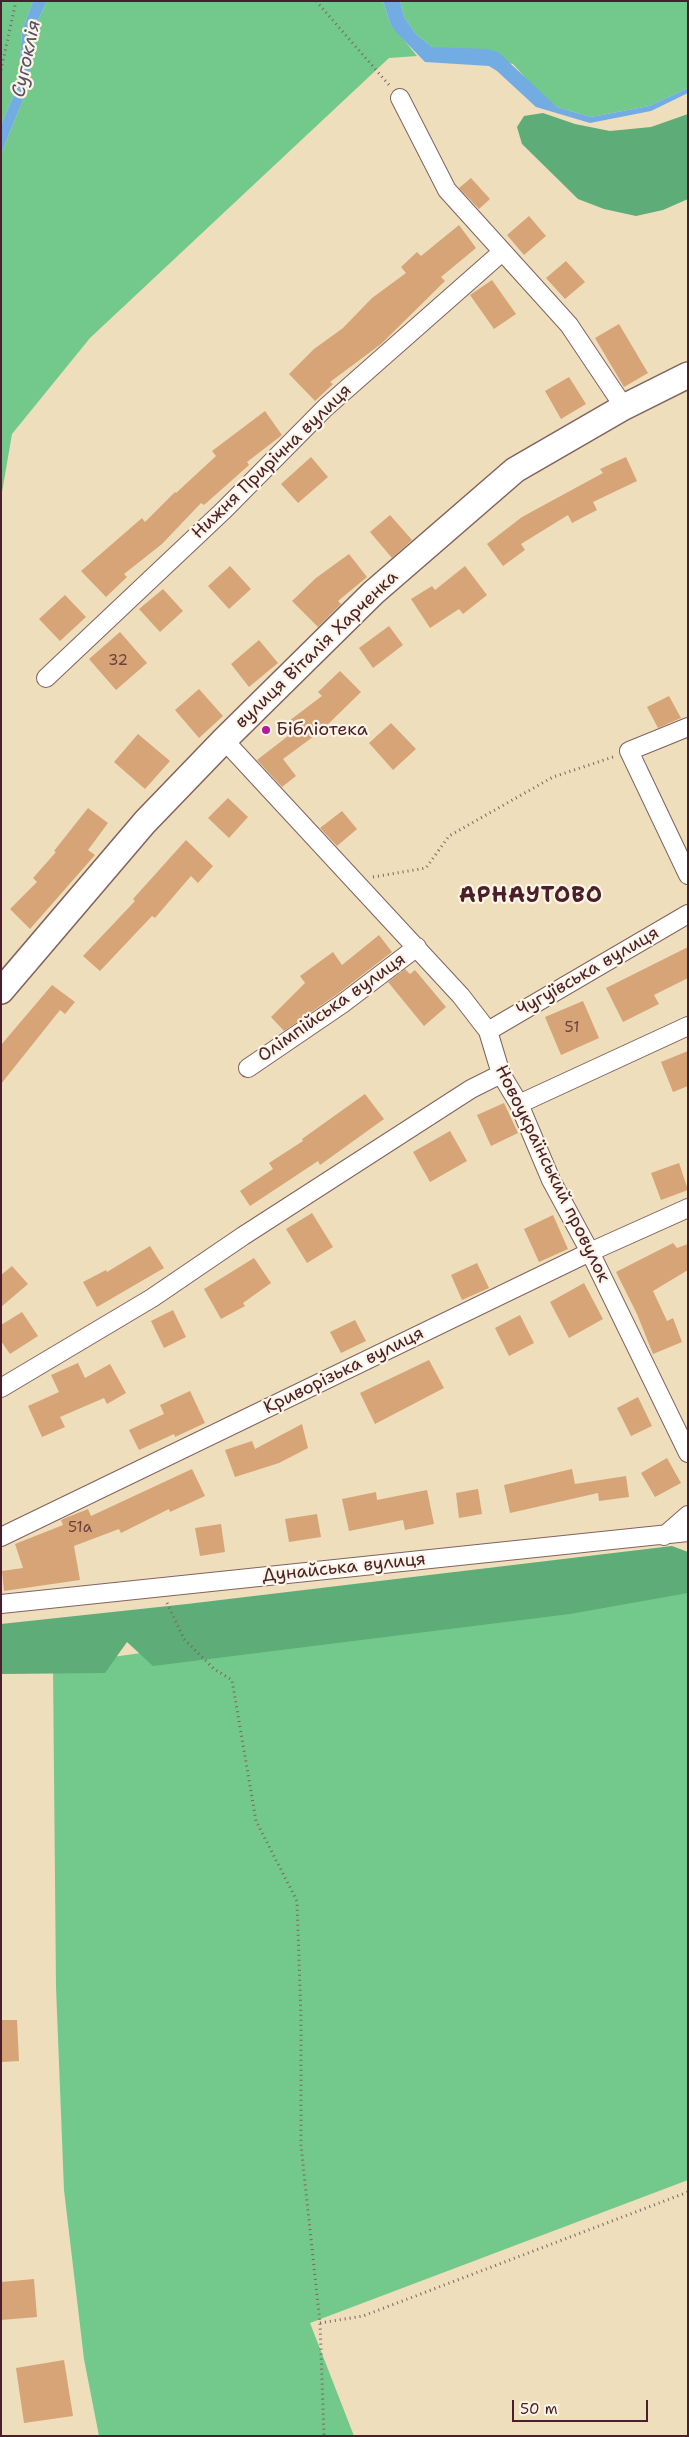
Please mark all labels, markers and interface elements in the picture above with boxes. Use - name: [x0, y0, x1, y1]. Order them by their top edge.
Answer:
- water label: Сугоклія: [8, 18, 46, 100]
- street label: Нижня Прирічна вулиця: [188, 380, 356, 544]
- street label: вулиця Віталія Харченка: [231, 567, 403, 733]
- house number: 32: [108, 652, 128, 670]
- place label: Бібліотека: [276, 719, 368, 741]
- marker: Бібліотека: [260, 724, 272, 736]
- district label: АРНАУТОВО: [458, 883, 604, 909]
- street label: Чугуївська вулиця: [513, 922, 663, 1022]
- street label: Олімпійська вулиця: [254, 949, 410, 1067]
- house number: 51: [565, 1019, 579, 1037]
- street label: Новоукраїнський провулок: [490, 1062, 614, 1286]
- street label: Криворізька вулиця: [260, 1323, 428, 1419]
- house number: 51а: [68, 1519, 92, 1537]
- street label: Дунайська вулиця: [261, 1549, 427, 1587]
- scale bar: [514, 2390, 650, 2422]
- text: 50 m: [520, 2399, 558, 2419]

